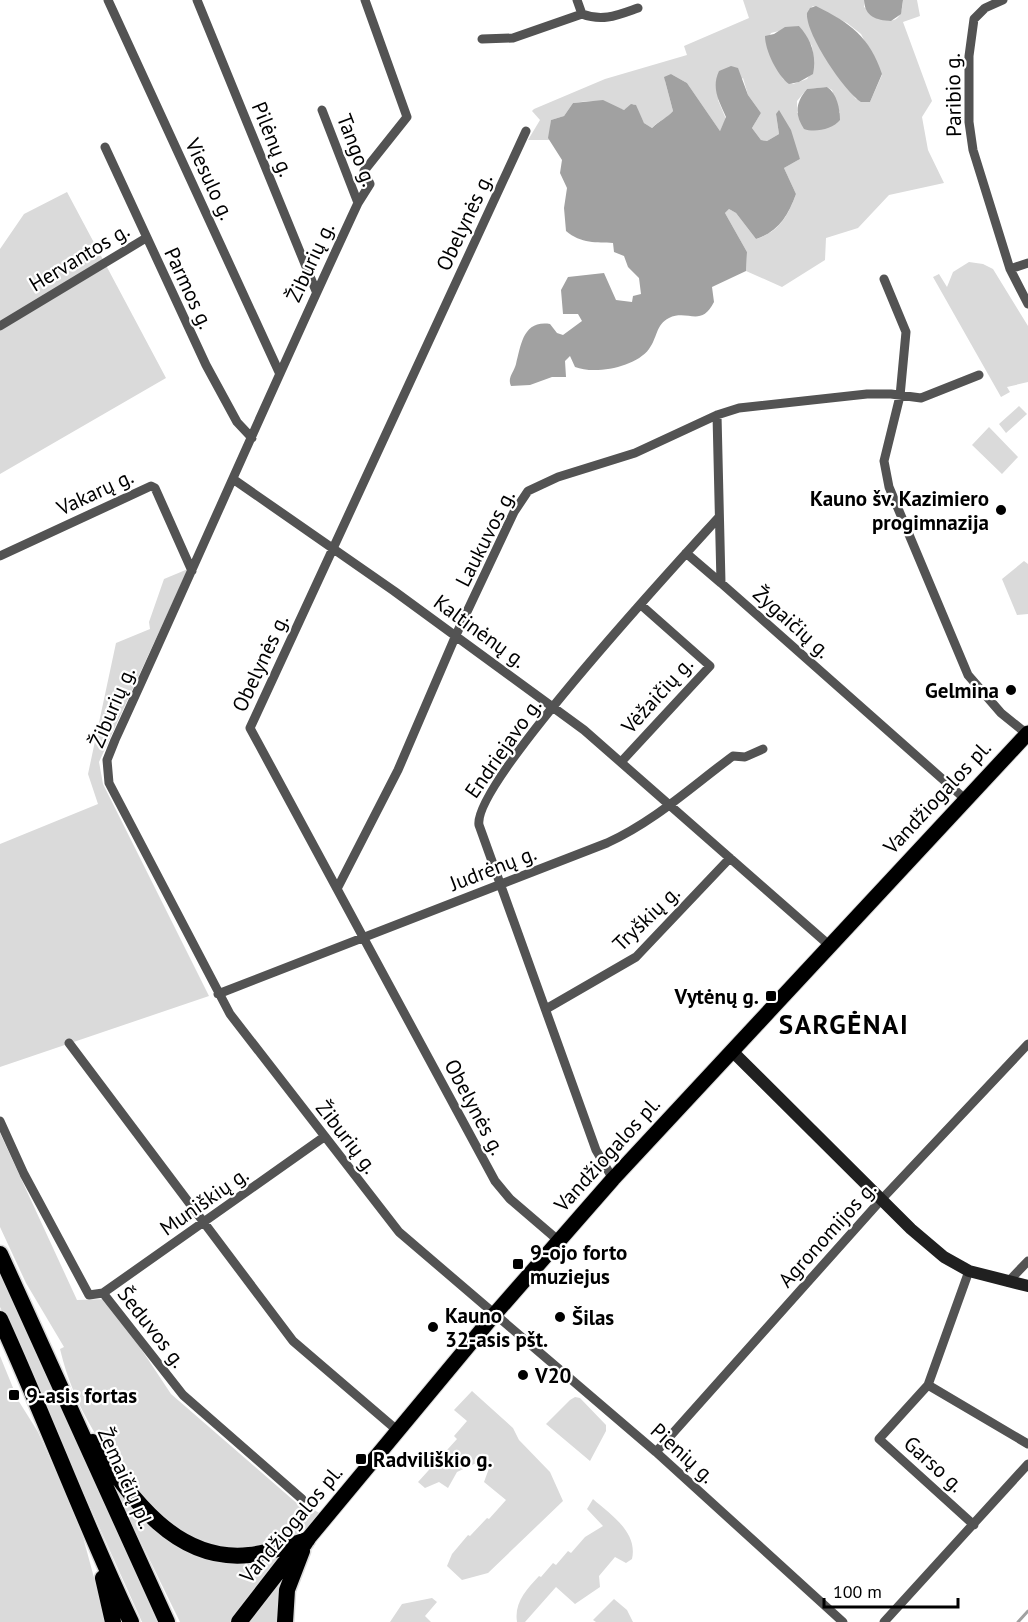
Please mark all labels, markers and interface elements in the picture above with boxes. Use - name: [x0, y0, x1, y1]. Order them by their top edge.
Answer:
- street label: Paribio g.: [939, 53, 967, 137]
- street label: Pilėnų g.: [246, 98, 300, 180]
- street label: Tango g.: [331, 110, 383, 190]
- street label: Viesulo g.: [179, 133, 241, 224]
- street label: Obelynės g.: [430, 169, 498, 275]
- street label: Hervantos g.: [24, 217, 134, 297]
- street label: Žiburių g.: [280, 218, 340, 306]
- street label: Parmos g.: [158, 243, 220, 333]
- street label: Vakarų g.: [51, 463, 138, 522]
- street label: Laukuvos g.: [449, 485, 521, 591]
- place label: Kauno šv. Kazimiero progimnazija: [810, 485, 989, 536]
- marker: Kauno šv. Kazimiero progimnazija: [994, 503, 1008, 517]
- street label: Žygaičių g.: [747, 580, 837, 664]
- street label: Kaltinėnų g.: [428, 588, 532, 674]
- street label: Obelynės g.: [226, 610, 294, 716]
- street label: Vėžaičių g.: [615, 651, 699, 740]
- street label: Žiburių g.: [83, 663, 141, 751]
- place label: Gelmina: [925, 677, 999, 704]
- marker: Gelmina: [1004, 683, 1018, 697]
- street label: Endriejavo g.: [459, 693, 547, 803]
- street label: Vandžiogalos pl.: [877, 734, 997, 860]
- street label: Judrėnų g.: [445, 839, 540, 897]
- street label: Tryškių g.: [607, 879, 685, 957]
- place label: Vytėnų g.: [674, 983, 759, 1010]
- marker: Vytėnų g.: [764, 989, 778, 1003]
- district label: SARGĖNAI: [779, 1007, 909, 1041]
- street label: Obelynės g.: [439, 1054, 511, 1160]
- street label: Vandžiogalos pl.: [547, 1091, 666, 1218]
- street label: Žiburių g.: [310, 1095, 384, 1179]
- street label: Muniškių g.: [154, 1161, 254, 1241]
- street label: Agronomijos g.: [772, 1175, 882, 1293]
- place label: 9-ojo forto muziejus: [530, 1239, 627, 1290]
- marker: 9-ojo forto muziejus: [511, 1257, 525, 1271]
- street label: Šeduvos g.: [112, 1281, 192, 1373]
- place label: Kauno 32-asis pšt.: [445, 1302, 548, 1353]
- place label: Šilas: [572, 1304, 614, 1331]
- marker: Šilas: [553, 1310, 567, 1324]
- marker: Kauno 32-asis pšt.: [426, 1320, 440, 1334]
- place label: V20: [534, 1362, 572, 1389]
- marker: V20: [516, 1368, 530, 1382]
- place label: 9-asis fortas: [26, 1382, 137, 1409]
- marker: 9-asis fortas: [7, 1388, 21, 1402]
- street label: Pienių g.: [645, 1417, 721, 1489]
- street label: Žemaičių pl.: [92, 1423, 160, 1533]
- street label: Garso g.: [898, 1430, 970, 1498]
- place label: Radviliškio g.: [373, 1446, 493, 1473]
- marker: Radviliškio g.: [354, 1452, 368, 1466]
- street label: Vandžiogalos pl.: [233, 1459, 348, 1589]
- scale bar: [824, 1571, 958, 1609]
- text: 100 m: [833, 1580, 882, 1603]

